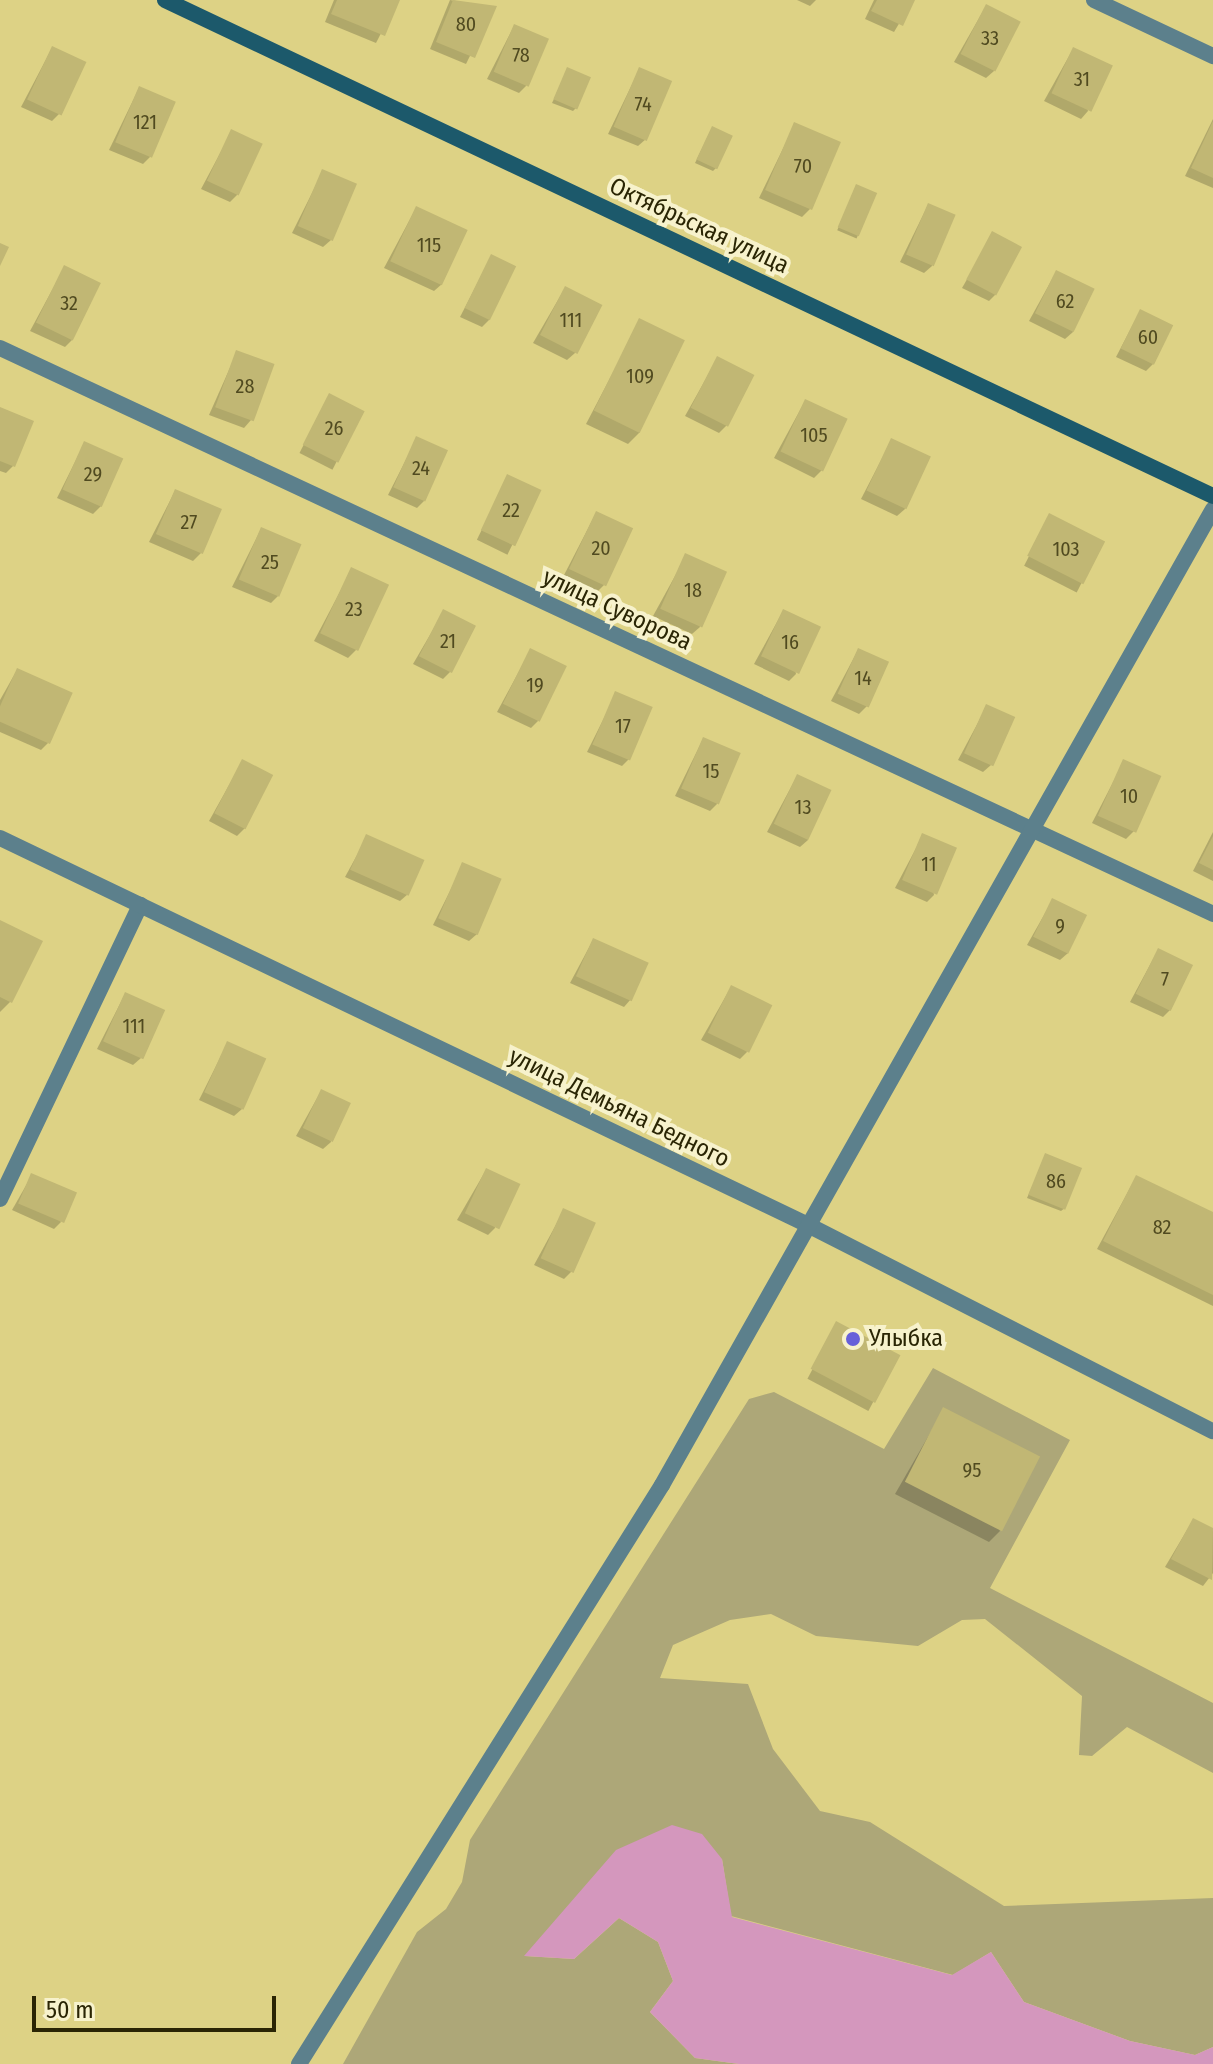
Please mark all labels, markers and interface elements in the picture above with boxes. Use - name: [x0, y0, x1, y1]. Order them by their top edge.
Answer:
- house number: 80: [456, 12, 476, 36]
- house number: 33: [981, 26, 999, 50]
- house number: 78: [512, 43, 530, 67]
- house number: 31: [1074, 67, 1090, 91]
- house number: 74: [634, 92, 652, 116]
- house number: 121: [133, 110, 157, 134]
- house number: 70: [794, 154, 812, 178]
- street label: Октябрьская улица: [605, 172, 793, 280]
- house number: 115: [417, 233, 441, 257]
- house number: 62: [1056, 289, 1074, 313]
- house number: 32: [60, 291, 78, 315]
- house number: 111: [560, 308, 582, 332]
- house number: 60: [1138, 325, 1158, 349]
- house number: 109: [626, 364, 654, 388]
- house number: 28: [236, 374, 254, 398]
- house number: 26: [325, 416, 343, 440]
- house number: 105: [800, 423, 828, 447]
- house number: 24: [412, 456, 430, 480]
- house number: 29: [84, 462, 102, 486]
- house number: 22: [502, 498, 520, 522]
- house number: 27: [181, 510, 197, 534]
- house number: 20: [591, 536, 611, 560]
- house number: 103: [1052, 537, 1080, 561]
- house number: 25: [261, 550, 279, 574]
- street label: улица Суворова: [538, 563, 696, 657]
- house number: 18: [684, 578, 702, 602]
- house number: 23: [345, 597, 363, 621]
- house number: 21: [440, 629, 456, 653]
- house number: 16: [781, 630, 799, 654]
- house number: 14: [854, 666, 872, 690]
- house number: 19: [526, 673, 544, 697]
- house number: 17: [615, 714, 631, 738]
- house number: 15: [703, 759, 719, 783]
- house number: 10: [1120, 784, 1138, 808]
- house number: 13: [795, 795, 811, 819]
- house number: 11: [921, 852, 937, 876]
- house number: 9: [1055, 914, 1065, 938]
- house number: 7: [1161, 967, 1169, 991]
- house number: 111: [123, 1014, 145, 1038]
- street label: улица Демьяна Бедного: [504, 1042, 734, 1174]
- house number: 86: [1046, 1169, 1066, 1193]
- house number: 82: [1153, 1215, 1171, 1239]
- place label: Улыбка: [869, 1325, 943, 1353]
- marker: Улыбка: [844, 1330, 862, 1348]
- house number: 95: [963, 1458, 981, 1482]
- scale bar: [36, 1980, 280, 2030]
- text: 50 m: [46, 1996, 94, 2024]

